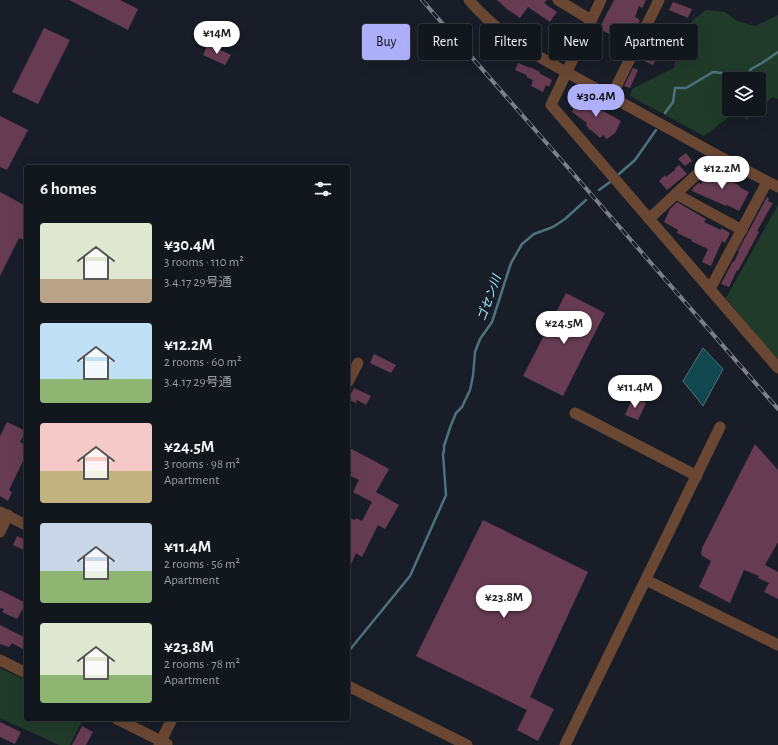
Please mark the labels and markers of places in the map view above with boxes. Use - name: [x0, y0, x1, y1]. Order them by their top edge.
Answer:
- pin: ¥14M: [193, 21, 241, 55]
- pin: ¥30.4M: [563, 84, 629, 118]
- pin: ¥12.2M: [689, 156, 755, 190]
- pin: ¥24.5M: [531, 311, 597, 345]
- pin: ¥11.4M: [602, 375, 668, 409]
- pin: ¥23.8M: [471, 585, 537, 619]

